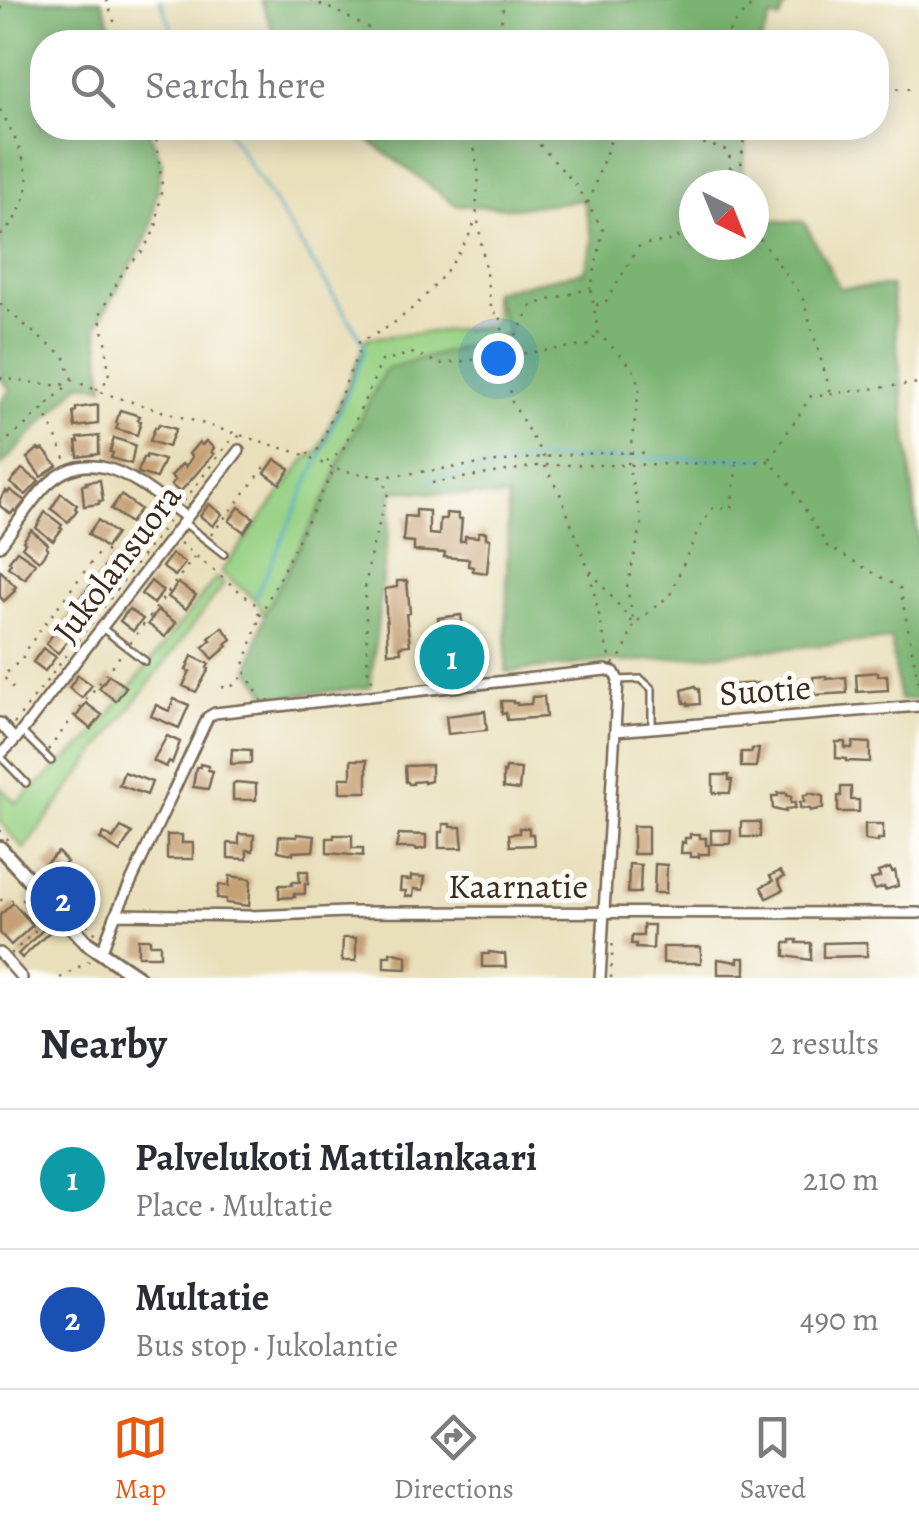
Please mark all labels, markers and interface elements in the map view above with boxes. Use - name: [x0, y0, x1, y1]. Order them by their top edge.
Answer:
- search box: [30, 30, 889, 140]
- icon: search: [65, 58, 120, 113]
- text: Search here: [145, 59, 326, 111]
- north arrow: [679, 170, 769, 260]
- your location: [473, 333, 524, 384]
- street label: Jukolansuora: [41, 473, 193, 652]
- pin: 1: [420, 620, 484, 694]
- street label: Suotie: [717, 663, 813, 717]
- pin: 2: [30, 862, 96, 936]
- street label: Kaarnatie: [448, 862, 588, 910]
- text: Nearby: [40, 1015, 167, 1072]
- text: 2 results: [770, 1021, 879, 1065]
- text: Palvelukoti Mattilankaari: [135, 1131, 537, 1183]
- text: 1: [67, 1157, 78, 1201]
- text: 210 m: [803, 1157, 879, 1201]
- text: Place · Multatie: [135, 1183, 333, 1227]
- text: Multatie: [135, 1271, 269, 1323]
- text: 2: [65, 1297, 80, 1341]
- text: 490 m: [800, 1297, 879, 1341]
- text: Bus stop · Jukolantie: [135, 1323, 398, 1367]
- tab: Map: [113, 1410, 168, 1508]
- tab: Directions: [394, 1410, 514, 1508]
- tab: Saved: [740, 1410, 806, 1508]

